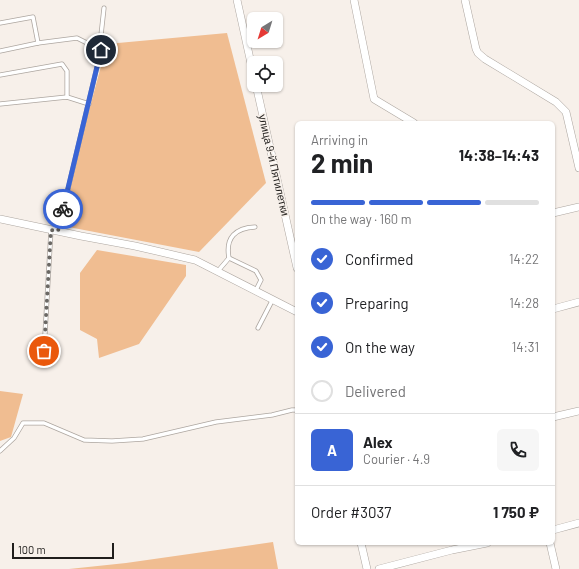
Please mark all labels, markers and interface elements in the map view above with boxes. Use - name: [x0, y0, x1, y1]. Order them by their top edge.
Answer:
- north arrow: [247, 12, 283, 48]
- map controls: [247, 12, 283, 92]
- pin: [84, 33, 118, 67]
- icon: home: [90, 39, 112, 61]
- button: locate: [247, 56, 283, 92]
- street label: улица 9-й Пятилетки: [256, 113, 293, 217]
- text: Arriving in: [311, 132, 368, 148]
- text: 14:38–14:43: [459, 146, 539, 164]
- text: 2 min: [311, 147, 373, 178]
- courier: [43, 189, 83, 229]
- icon: bike: [52, 198, 74, 220]
- text: On the way · 160 m: [311, 211, 412, 227]
- icon: check: [311, 248, 333, 270]
- text: Confirmed: [345, 250, 413, 268]
- text: 14:22: [509, 251, 539, 267]
- icon: check: [311, 292, 333, 314]
- text: Preparing: [345, 294, 409, 312]
- text: 14:28: [509, 295, 539, 311]
- pin: [27, 334, 61, 368]
- icon: check: [311, 336, 333, 358]
- text: On the way: [345, 338, 415, 356]
- text: 14:31: [512, 339, 539, 355]
- icon: bag: [33, 340, 55, 362]
- text: Delivered: [345, 382, 406, 400]
- button: phone: [497, 429, 539, 471]
- text: Alex: [363, 433, 393, 451]
- text: A: [327, 441, 337, 459]
- text: Courier · 4.9: [363, 451, 430, 467]
- text: Order #3037: [311, 503, 391, 521]
- text: 1 750 ₽: [493, 503, 539, 521]
- scale bar: [12, 541, 114, 560]
- text: 100 m: [18, 543, 46, 556]

